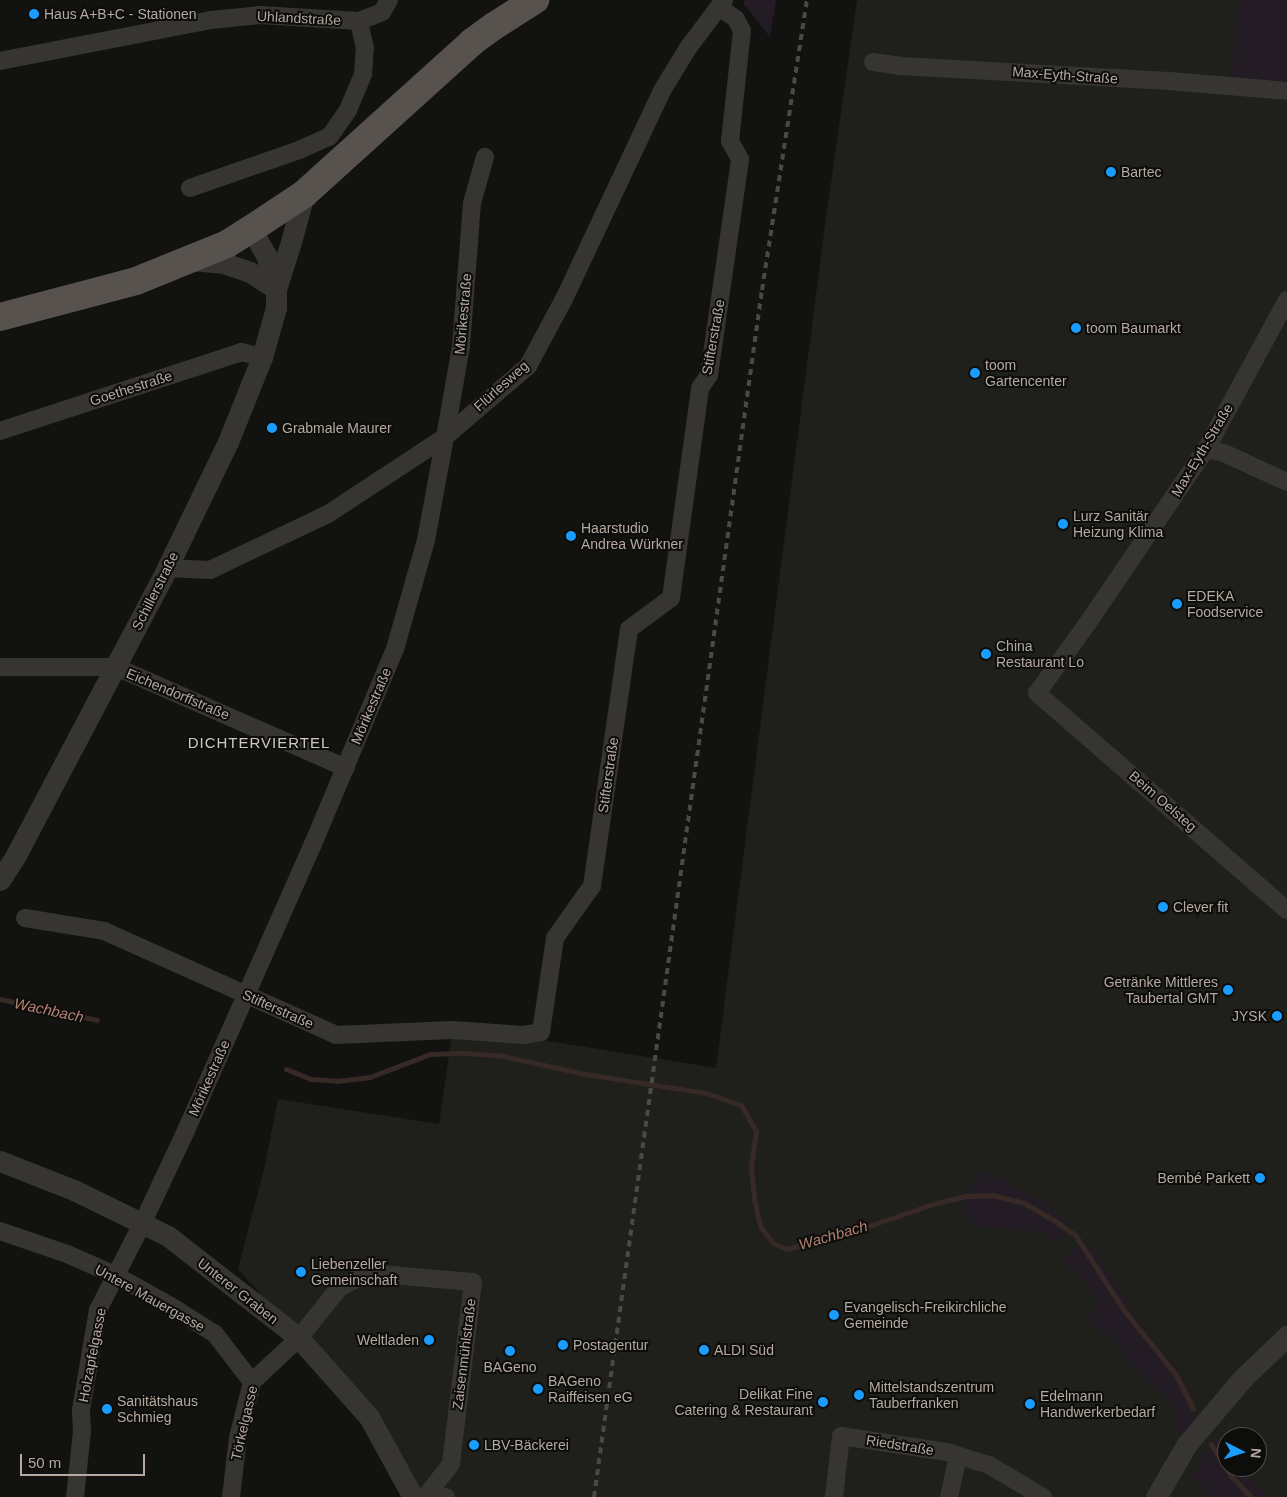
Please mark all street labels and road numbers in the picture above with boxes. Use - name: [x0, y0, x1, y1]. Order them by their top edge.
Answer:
- street label: Uhlandstraße: [257, 7, 341, 29]
- street label: Max-Eyth-Straße: [1012, 63, 1118, 87]
- street label: Mörikestraße: [451, 273, 475, 355]
- street label: Stifterstraße: [698, 298, 728, 376]
- street label: Flürlesweg: [470, 357, 532, 415]
- street label: Goethestraße: [88, 367, 174, 409]
- street label: Max-Eyth-Straße: [1168, 400, 1236, 500]
- street label: Schillerstraße: [128, 549, 182, 633]
- street label: Eichendorffstraße: [124, 665, 232, 723]
- street label: Mörikestraße: [347, 665, 395, 747]
- street label: Stifterstraße: [594, 736, 622, 814]
- street label: Beim Oelsteg: [1126, 767, 1200, 835]
- street label: Stifterstraße: [240, 986, 316, 1032]
- street label: Mörikestraße: [185, 1037, 233, 1119]
- street label: Unterer Graben: [195, 1254, 281, 1328]
- street label: Untere Mauergasse: [92, 1261, 208, 1335]
- street label: Zaisenmühlstraße: [449, 1297, 479, 1411]
- street label: Holzapfelgasse: [75, 1306, 109, 1404]
- street label: Törkelgasse: [227, 1384, 261, 1462]
- street label: Riedstraße: [865, 1431, 935, 1459]

